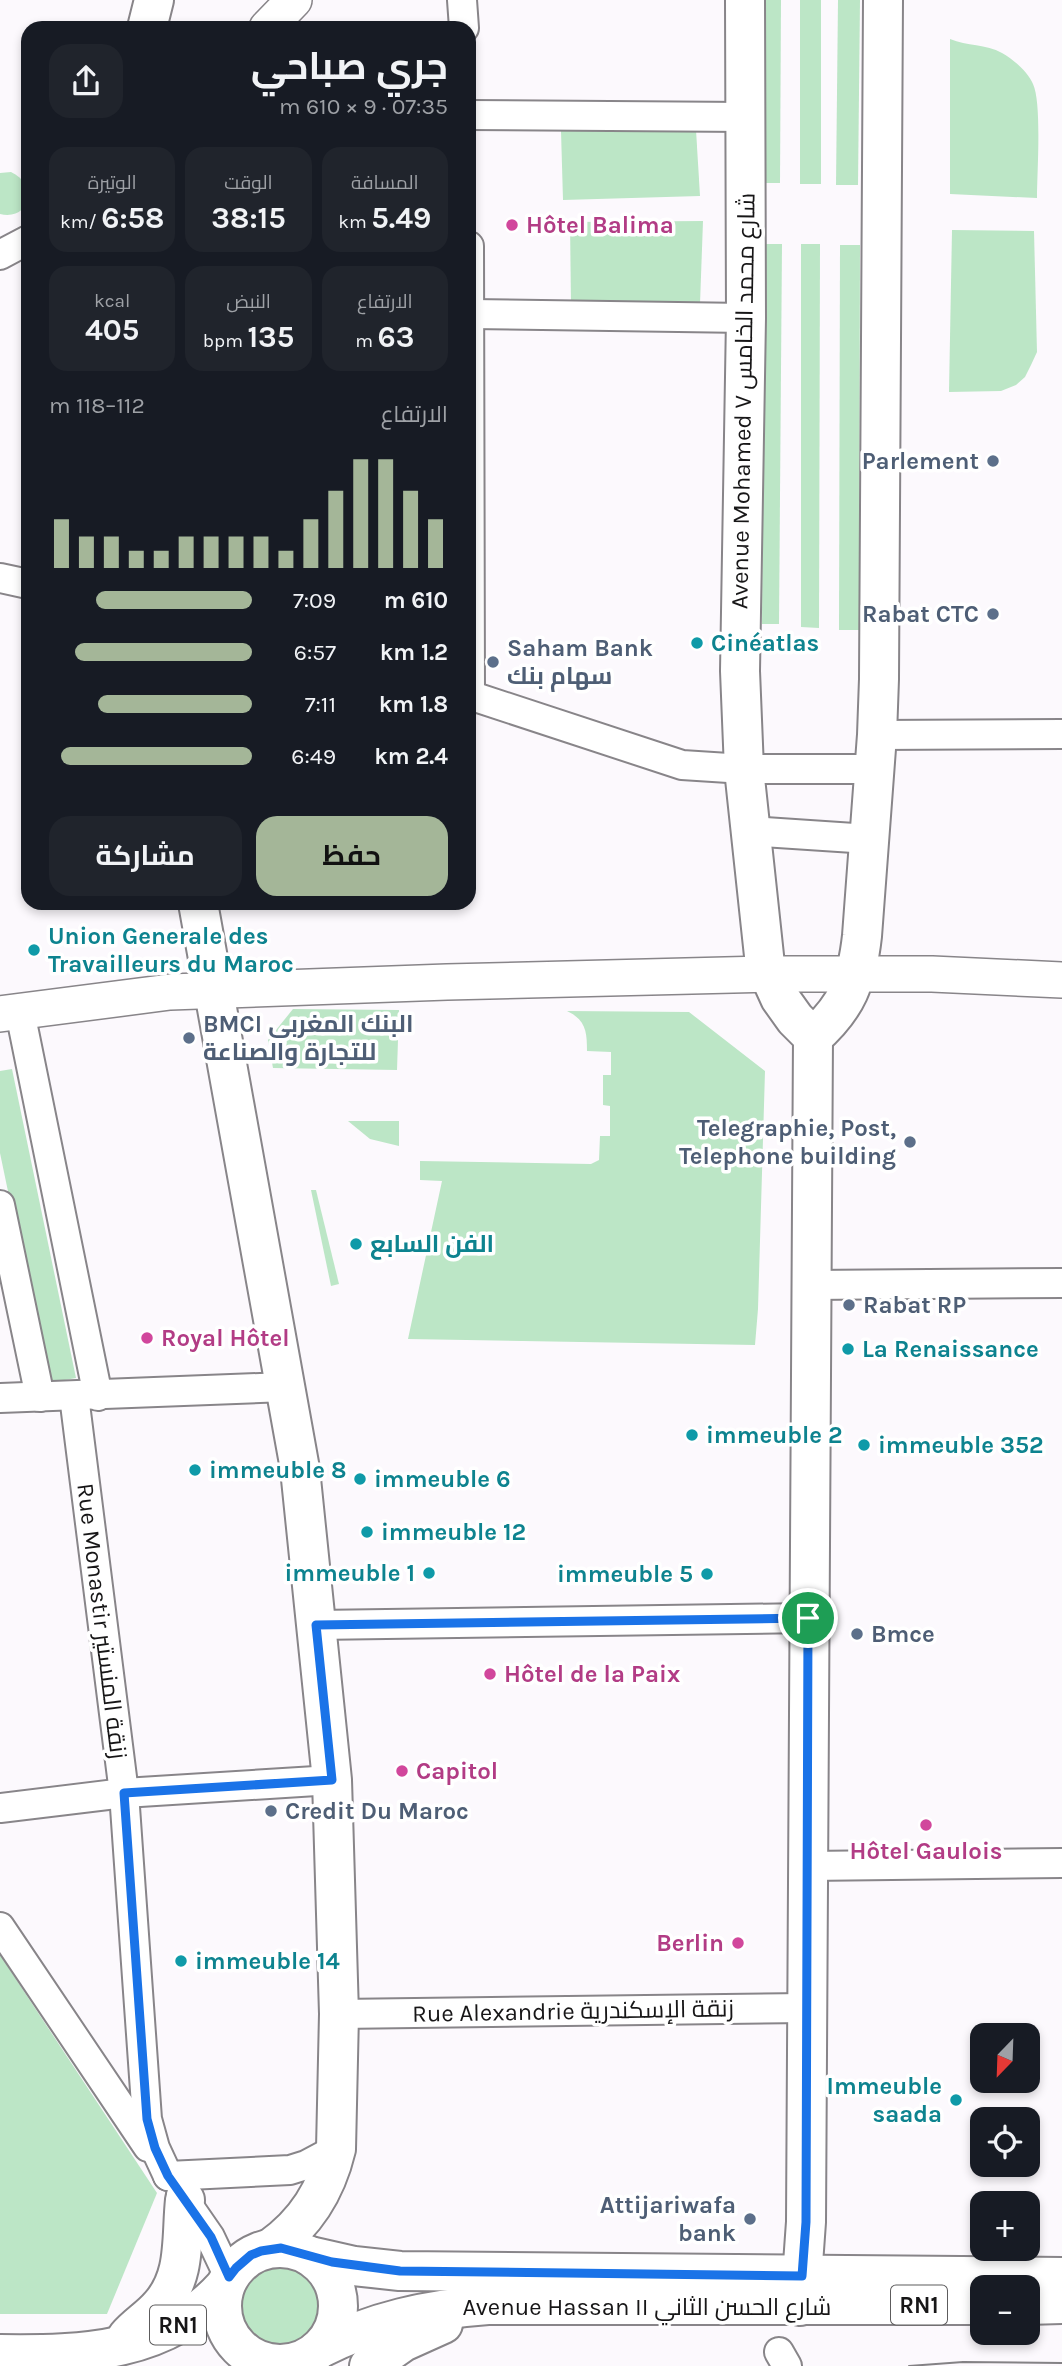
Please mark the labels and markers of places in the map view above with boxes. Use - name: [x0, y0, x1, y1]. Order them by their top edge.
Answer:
- place label: Hôtel Balima: [526, 211, 674, 239]
- marker: Hôtel Balima: [504, 217, 520, 233]
- place label: Parlement: [862, 447, 979, 475]
- marker: Parlement: [985, 453, 1001, 469]
- place label: Rabat CTC: [862, 600, 979, 628]
- marker: Rabat CTC: [985, 606, 1001, 622]
- place label: Cinéatlas: [711, 629, 819, 657]
- place label: Saham Bank سهام بنك: [507, 634, 653, 692]
- marker: Cinéatlas: [689, 635, 705, 651]
- marker: Saham Bank سهام بنك: [485, 654, 501, 670]
- place label: Union Generale des Travailleurs du Maroc: [48, 922, 294, 978]
- marker: Union Generale des Travailleurs du Maroc: [26, 942, 42, 958]
- place label: BMCI البنك المغربي للتجارة والصناعة: [203, 1010, 413, 1066]
- marker: BMCI البنك المغربي للتجارة والصناعة: [181, 1030, 197, 1046]
- place label: Telegraphie, Post, Telephone building: [679, 1114, 896, 1170]
- marker: Telegraphie, Post, Telephone building: [902, 1134, 918, 1150]
- place label: الفن السابع: [370, 1230, 494, 1260]
- marker: الفن السابع: [348, 1236, 364, 1252]
- place label: Rabat RP: [863, 1291, 966, 1319]
- marker: Rabat RP: [841, 1297, 857, 1313]
- place label: Royal Hôtel: [161, 1324, 290, 1352]
- marker: Royal Hôtel: [139, 1330, 155, 1346]
- place label: La Renaissance: [862, 1335, 1039, 1363]
- marker: La Renaissance: [840, 1341, 856, 1357]
- place label: immeuble 2: [706, 1421, 843, 1449]
- marker: immeuble 2: [684, 1427, 700, 1443]
- place label: immeuble 352: [878, 1431, 1043, 1459]
- marker: immeuble 352: [856, 1437, 872, 1453]
- place label: immeuble 8: [209, 1456, 347, 1484]
- marker: immeuble 8: [187, 1462, 203, 1478]
- place label: immeuble 6: [374, 1465, 511, 1493]
- marker: immeuble 6: [352, 1471, 368, 1487]
- place label: immeuble 12: [381, 1518, 526, 1546]
- marker: immeuble 12: [359, 1524, 375, 1540]
- place label: immeuble 1: [284, 1559, 415, 1587]
- place label: immeuble 5: [557, 1560, 693, 1588]
- marker: immeuble 1: [421, 1565, 437, 1581]
- marker: immeuble 5: [699, 1566, 715, 1582]
- pin: [778, 1588, 838, 1648]
- place label: Bmce: [871, 1620, 935, 1648]
- marker: Bmce: [849, 1626, 865, 1642]
- place label: Hôtel de la Paix: [504, 1660, 680, 1688]
- marker: Hôtel de la Paix: [482, 1666, 498, 1682]
- place label: Capitol: [416, 1757, 498, 1785]
- marker: Capitol: [394, 1763, 410, 1779]
- place label: Credit Du Maroc: [285, 1797, 469, 1825]
- marker: Credit Du Maroc: [263, 1803, 279, 1819]
- marker: Hôtel Gaulois: [918, 1817, 934, 1833]
- place label: Hôtel Gaulois: [850, 1837, 1002, 1865]
- place label: Berlin: [656, 1929, 724, 1957]
- marker: Berlin: [730, 1935, 746, 1951]
- place label: immeuble 14: [195, 1947, 340, 1975]
- marker: immeuble 14: [173, 1953, 189, 1969]
- place label: Immeuble saada: [827, 2072, 942, 2128]
- marker: Immeuble saada: [948, 2092, 964, 2108]
- place label: Attijariwafa bank: [600, 2191, 736, 2247]
- marker: Attijariwafa bank: [742, 2211, 758, 2227]

